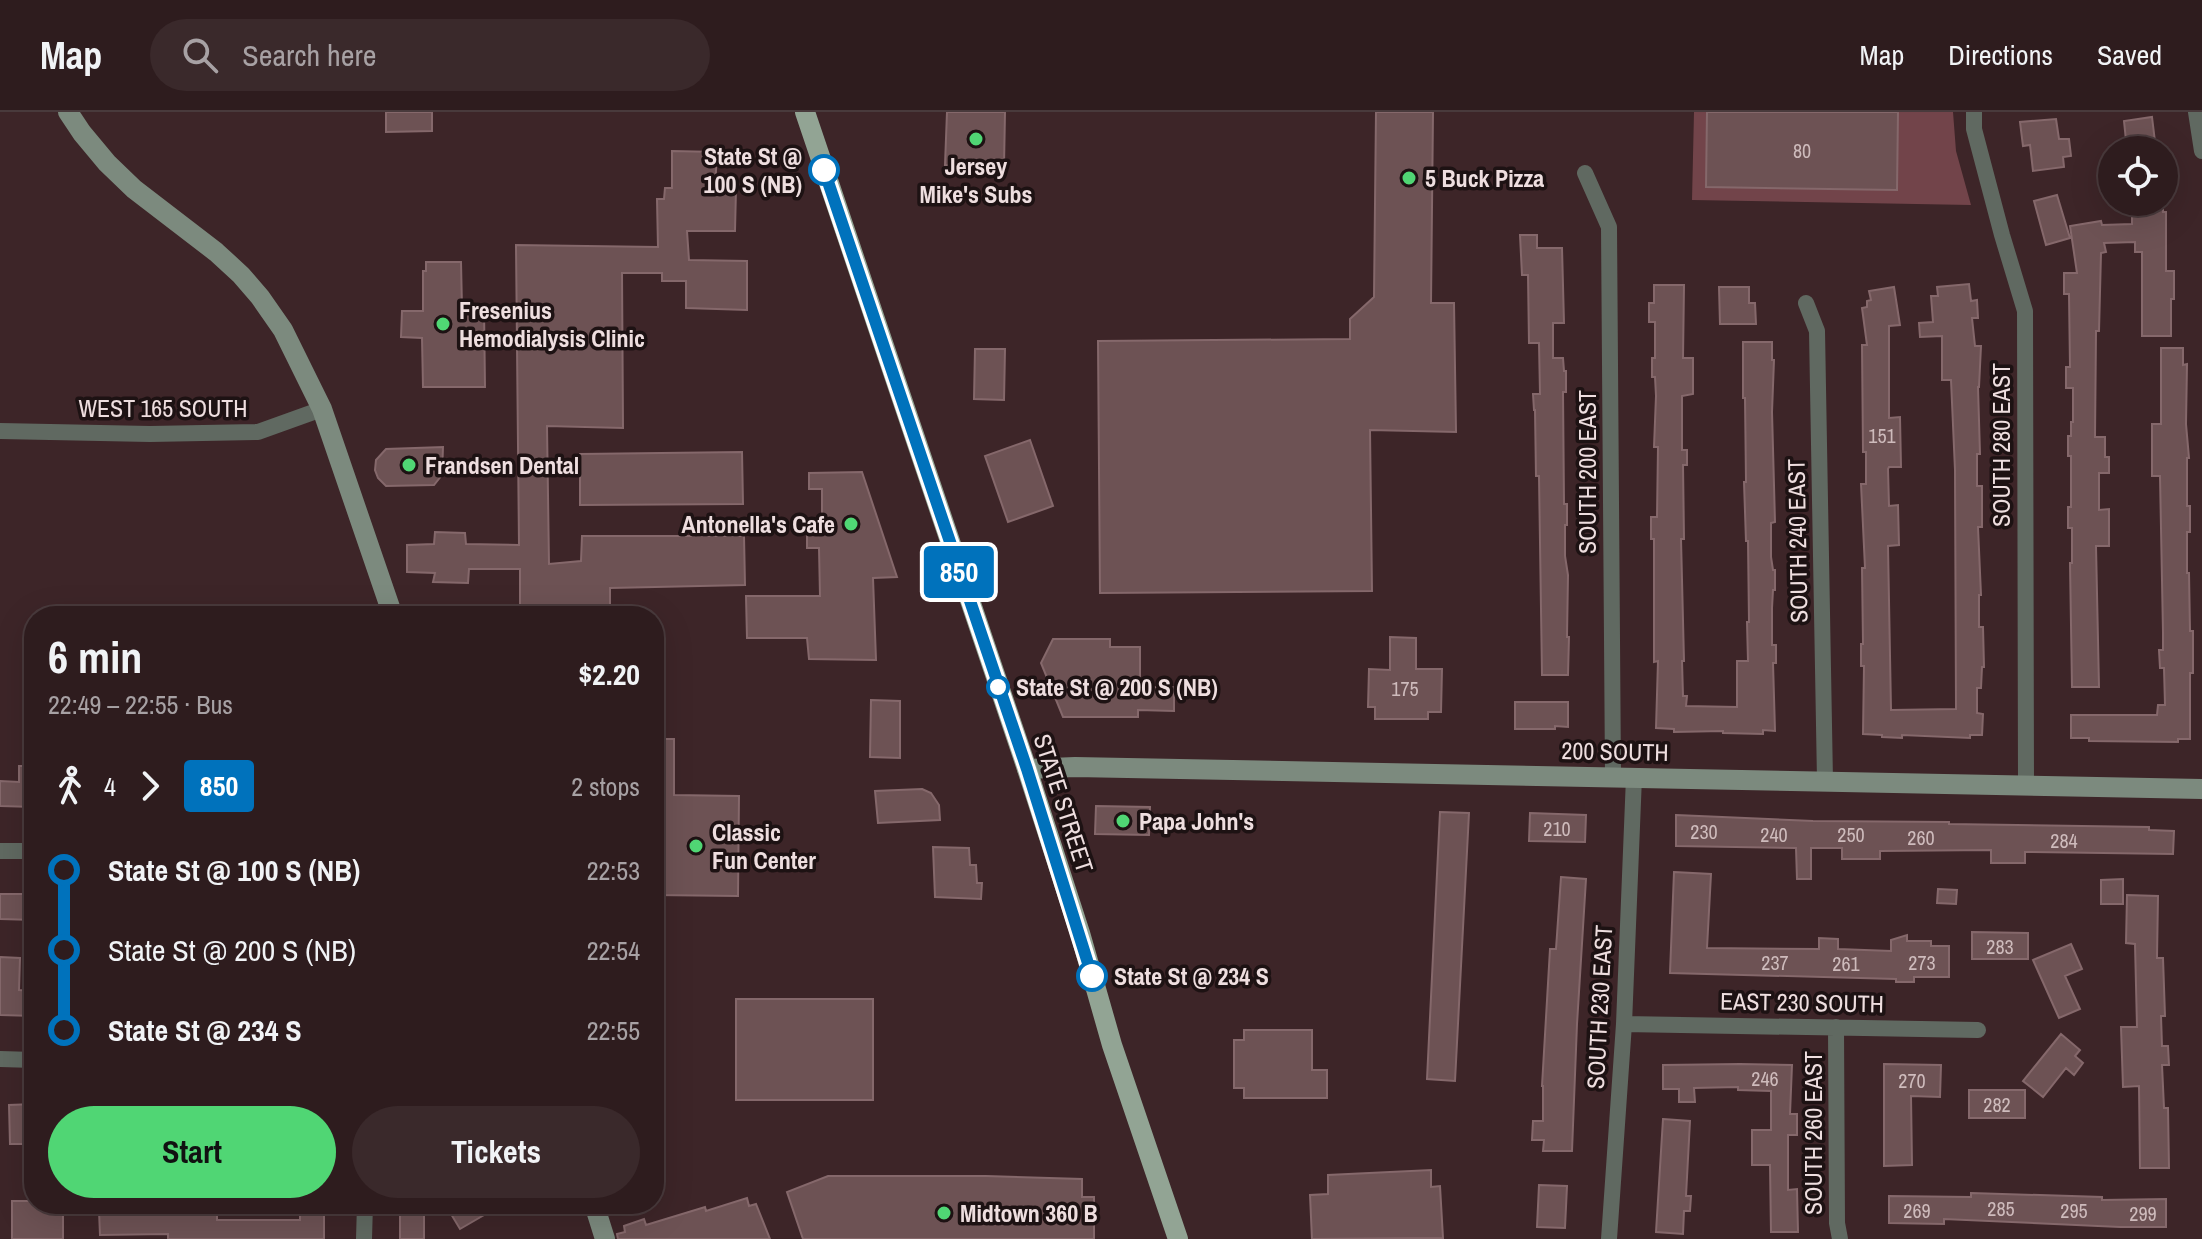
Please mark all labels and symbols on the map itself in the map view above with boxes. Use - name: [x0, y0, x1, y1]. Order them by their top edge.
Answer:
- marker: Jersey Mike's Subs: [967, 130, 985, 148]
- house number: 80: [1793, 137, 1811, 164]
- place label: State St @ 100 S (NB): [704, 140, 802, 200]
- place label: Jersey Mike's Subs: [920, 150, 1033, 210]
- marker: State St @ 100 S (NB): [809, 155, 839, 185]
- place label: 5 Buck Pizza: [1425, 162, 1544, 194]
- marker: 5 Buck Pizza: [1400, 169, 1418, 187]
- place label: Fresenius Hemodialysis Clinic: [459, 294, 645, 354]
- marker: Fresenius Hemodialysis Clinic: [434, 315, 452, 333]
- street label: SOUTH 280 EAST: [1985, 363, 2017, 527]
- street label: SOUTH 200 EAST: [1571, 390, 1603, 554]
- street label: WEST 165 SOUTH: [78, 392, 248, 424]
- house number: 151: [1868, 422, 1896, 449]
- place label: Frandsen Dental: [425, 449, 579, 481]
- marker: Frandsen Dental: [400, 456, 418, 474]
- street label: SOUTH 240 EAST: [1780, 459, 1814, 623]
- place label: Antonella's Cafe: [682, 508, 835, 540]
- marker: Antonella's Cafe: [842, 515, 860, 533]
- line badge: 850: [913, 546, 1005, 598]
- place label: State St @ 200 S (NB): [1016, 671, 1218, 703]
- house number: 175: [1391, 675, 1419, 702]
- marker: State St @ 200 S (NB): [987, 676, 1009, 698]
- street label: STATE STREET: [1027, 730, 1101, 876]
- street label: 200 SOUTH: [1561, 734, 1669, 768]
- place label: Papa John's: [1139, 805, 1254, 837]
- marker: Papa John's: [1114, 812, 1132, 830]
- house number: 210: [1543, 815, 1571, 842]
- place label: Classic Fun Center: [712, 816, 816, 876]
- house number: 230: [1690, 818, 1718, 845]
- house number: 240: [1760, 821, 1788, 848]
- house number: 250: [1837, 821, 1865, 848]
- house number: 260: [1907, 824, 1935, 851]
- house number: 284: [2050, 827, 2078, 854]
- marker: Classic Fun Center: [687, 837, 705, 855]
- street label: SOUTH 230 EAST: [1579, 924, 1619, 1090]
- house number: 283: [1986, 933, 2014, 960]
- house number: 237: [1761, 949, 1789, 976]
- house number: 273: [1908, 949, 1936, 976]
- house number: 261: [1832, 950, 1860, 977]
- place label: State St @ 234 S: [1114, 960, 1269, 992]
- marker: State St @ 234 S: [1077, 961, 1107, 991]
- street label: EAST 230 SOUTH: [1720, 985, 1884, 1019]
- street label: SOUTH 260 EAST: [1797, 1051, 1829, 1215]
- house number: 246: [1751, 1065, 1779, 1092]
- house number: 270: [1898, 1067, 1926, 1094]
- house number: 282: [1983, 1091, 2011, 1118]
- house number: 285: [1987, 1195, 2015, 1222]
- place label: Midtown 360 B: [960, 1197, 1098, 1229]
- house number: 269: [1903, 1197, 1931, 1224]
- house number: 295: [2060, 1197, 2088, 1224]
- house number: 299: [2129, 1200, 2157, 1227]
- marker: Midtown 360 B: [935, 1204, 953, 1222]

